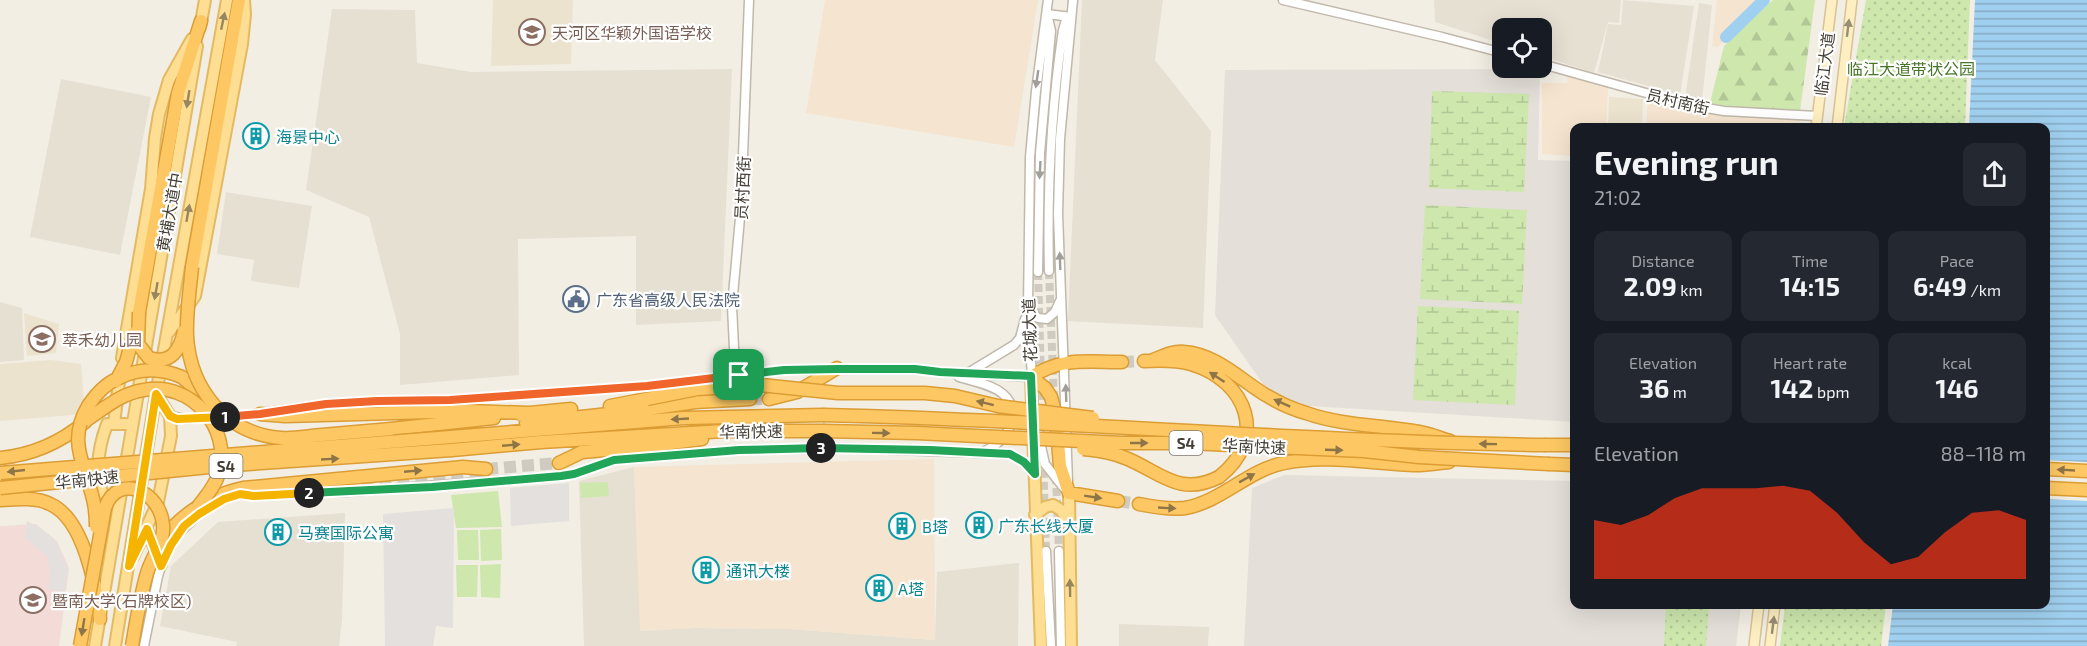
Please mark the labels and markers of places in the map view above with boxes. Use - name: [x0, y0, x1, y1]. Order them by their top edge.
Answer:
- school or university icon: 天河区华颖外国语学校: [517, 17, 547, 47]
- place label: 天河区华颖外国语学校: [552, 23, 712, 42]
- building icon: 海景中心: [241, 121, 271, 151]
- place label: 海景中心: [276, 127, 340, 146]
- public building icon: 广东省高级人民法院: [561, 284, 591, 314]
- place label: 广东省高级人民法院: [596, 290, 740, 309]
- school or university icon: 萃禾幼儿园: [27, 324, 57, 354]
- place label: 萃禾幼儿园: [62, 330, 142, 349]
- pin: [713, 349, 764, 400]
- pin: 1: [210, 402, 240, 432]
- pin: 3: [806, 433, 836, 463]
- pin: 2: [294, 478, 324, 508]
- building icon: 广东长线大厦: [964, 510, 994, 540]
- building icon: B塔: [887, 511, 917, 541]
- place label: 广东长线大厦: [998, 516, 1094, 535]
- building icon: 马赛国际公寓: [263, 517, 293, 547]
- place label: B塔: [922, 517, 948, 536]
- place label: 马赛国际公寓: [298, 523, 394, 542]
- building icon: 通讯大楼: [691, 555, 721, 585]
- place label: 通讯大楼: [726, 561, 790, 580]
- building icon: A塔: [864, 573, 894, 603]
- place label: A塔: [898, 579, 924, 598]
- school or university icon: 暨南大学(石牌校区): [18, 585, 48, 615]
- place label: 暨南大学(石牌校区): [52, 591, 192, 610]

